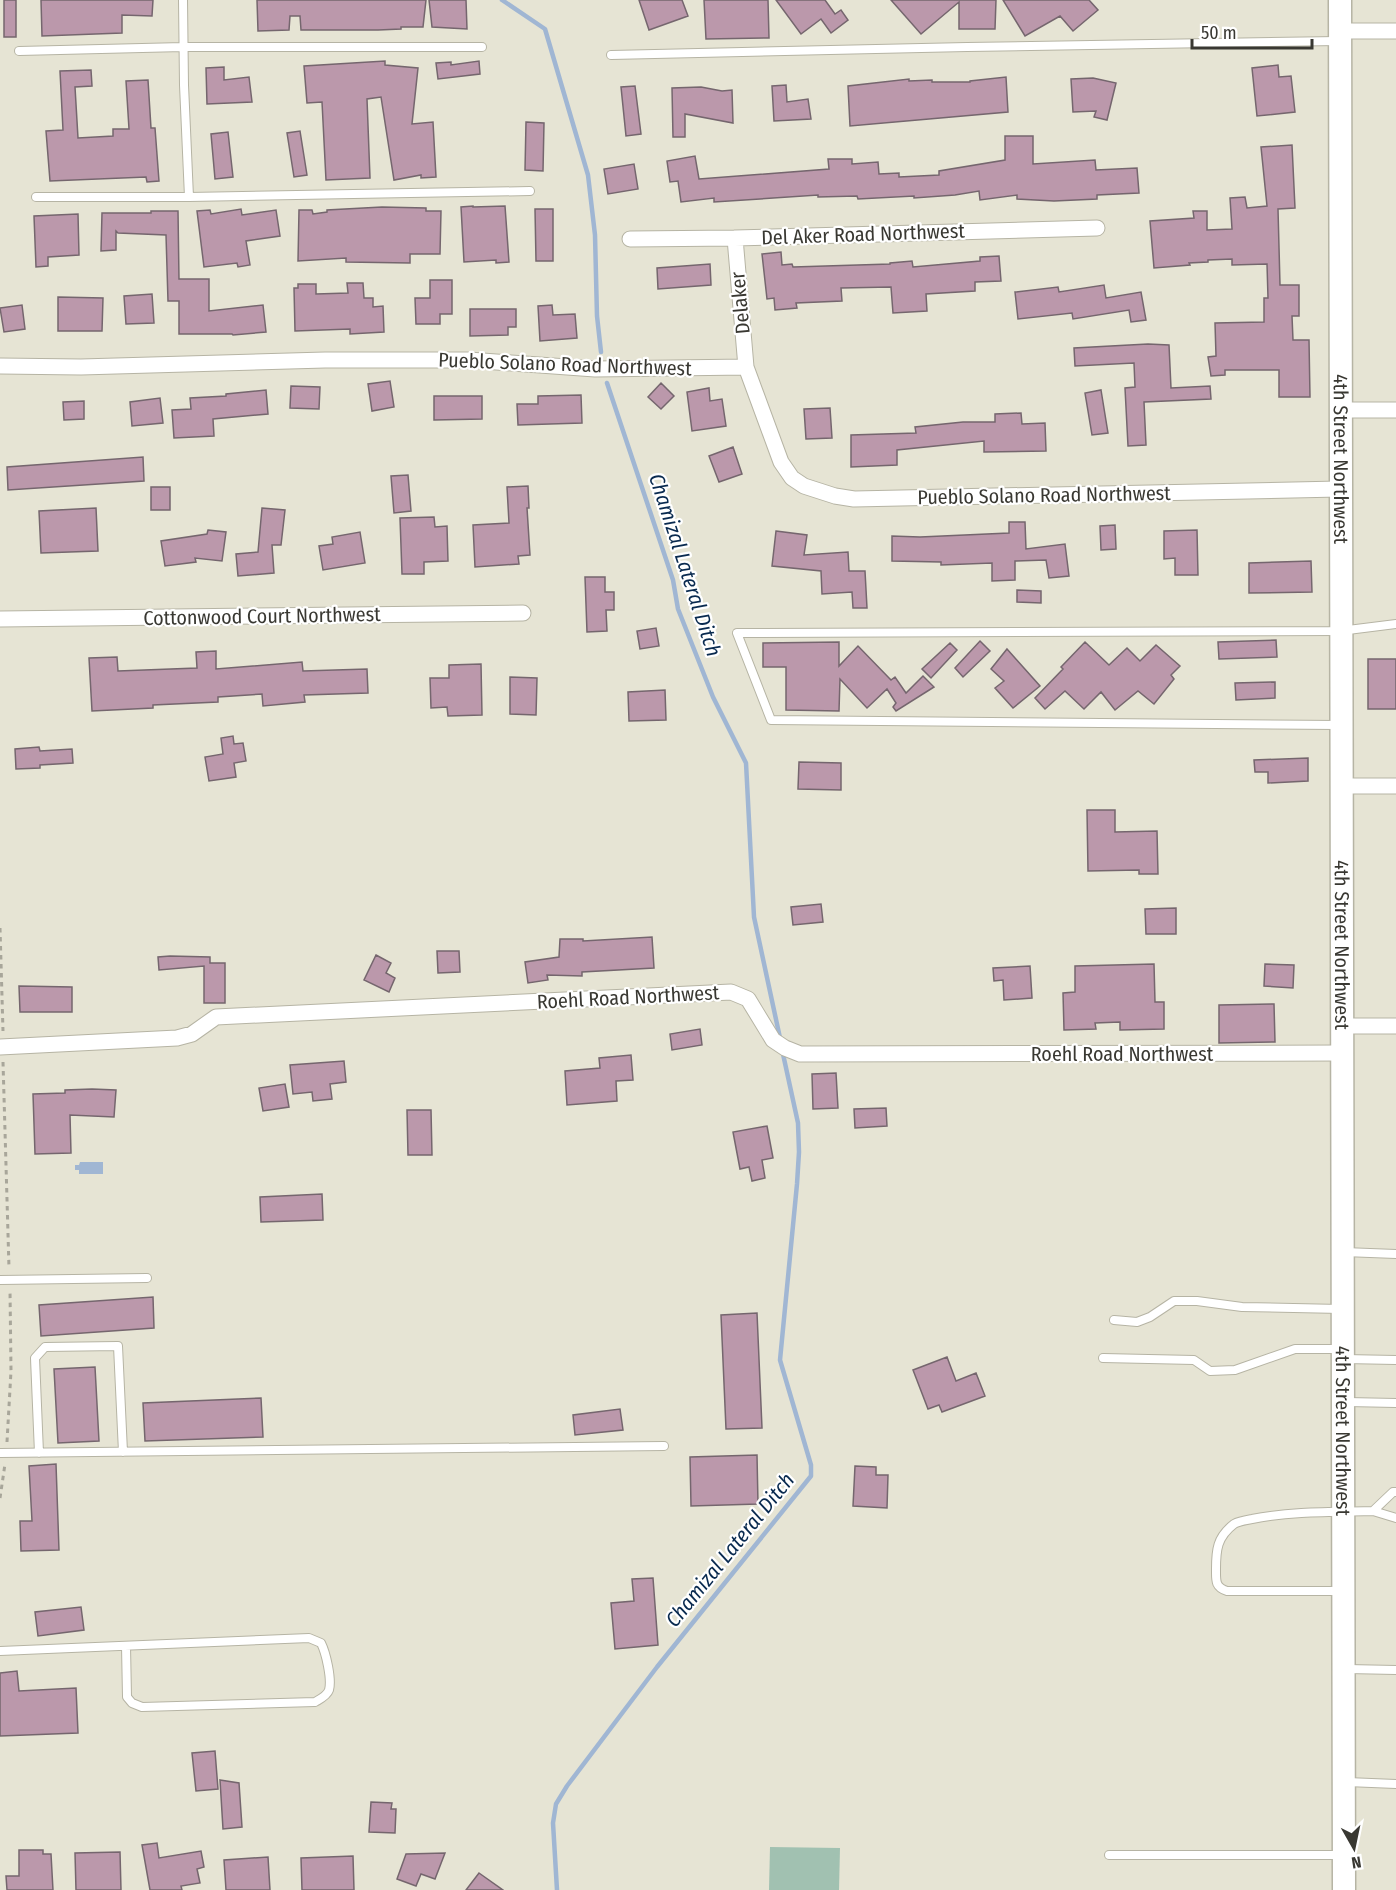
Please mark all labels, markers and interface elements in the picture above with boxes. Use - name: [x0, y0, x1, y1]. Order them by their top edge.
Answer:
- scale bar: [1192, 12, 1312, 50]
- text: 50 m: [1201, 22, 1237, 44]
- street label: Del Aker Road Northwest: [761, 218, 966, 250]
- street label: Delaker: [725, 271, 755, 335]
- street label: Pueblo Solano Road Northwest: [438, 348, 693, 380]
- street label: 4th Street Northwest: [1329, 374, 1353, 545]
- water label: Chamizal Lateral Ditch: [643, 470, 727, 660]
- street label: Pueblo Solano Road Northwest: [917, 481, 1171, 509]
- street label: Cottonwood Court Northwest: [143, 602, 381, 630]
- street label: 4th Street Northwest: [1330, 860, 1354, 1031]
- street label: Roehl Road Northwest: [536, 980, 720, 1014]
- street label: Roehl Road Northwest: [1031, 1042, 1214, 1066]
- street label: 4th Street Northwest: [1331, 1346, 1355, 1517]
- water label: Chamizal Lateral Ditch: [660, 1468, 800, 1632]
- north arrow: [1324, 1818, 1384, 1878]
- text: N: [1350, 1852, 1362, 1872]

